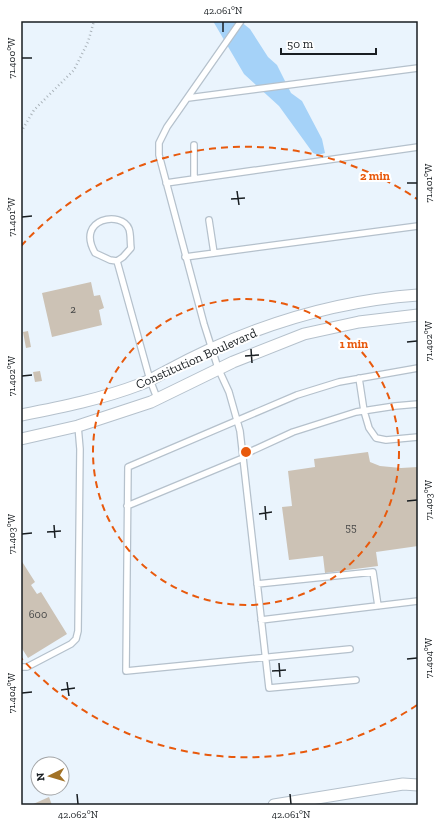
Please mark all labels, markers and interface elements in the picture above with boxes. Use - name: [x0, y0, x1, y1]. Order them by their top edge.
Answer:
- text: 42.061°N: [204, 5, 243, 17]
- scale bar: [281, 30, 376, 56]
- text: 71.400°W: [6, 37, 18, 78]
- text: 50 m: [287, 37, 314, 51]
- text: 71.401°W: [423, 163, 435, 202]
- text: 2 min: [360, 169, 390, 183]
- text: 71.401°W: [6, 197, 18, 236]
- house number: 2: [70, 303, 76, 316]
- text: 71.402°W: [423, 320, 435, 361]
- street label: Constitution Boulevard: [133, 325, 259, 392]
- text: 1 min: [340, 337, 368, 351]
- text: 71.402°W: [6, 355, 18, 396]
- centre of rings: [239, 445, 253, 459]
- text: 71.403°W: [423, 479, 435, 520]
- text: 71.403°W: [6, 513, 18, 554]
- house number: 55: [345, 521, 357, 534]
- house number: 600: [29, 608, 47, 621]
- text: 71.404°W: [423, 637, 435, 678]
- text: 71.404°W: [6, 672, 18, 713]
- north arrow: [30, 756, 70, 796]
- text: N: [34, 771, 47, 782]
- text: 42.062°N: [58, 809, 99, 821]
- text: 42.061°N: [272, 809, 311, 821]

